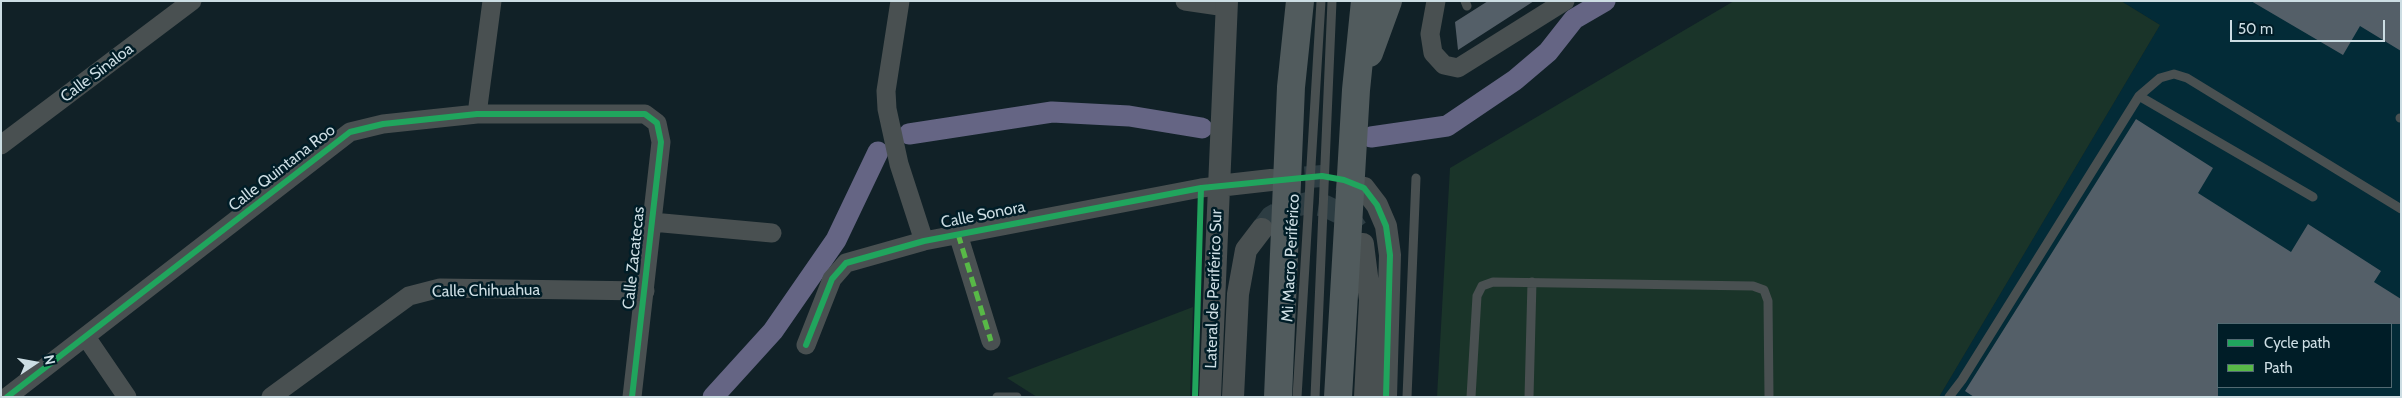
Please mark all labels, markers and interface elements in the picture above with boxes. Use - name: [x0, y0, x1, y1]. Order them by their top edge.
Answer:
- scale bar: [2232, 10, 2387, 42]
- text: 50 m: [2238, 20, 2273, 38]
- street label: Calle Sinaloa: [57, 39, 137, 107]
- street label: Calle Quintana Roo: [225, 120, 339, 216]
- street label: Mi Macro Periférico: [1278, 193, 1304, 323]
- street label: Calle Sonora: [939, 197, 1027, 233]
- street label: Calle Zacatecas: [619, 206, 649, 310]
- street label: Lateral de Periférico Sur: [1202, 209, 1226, 369]
- street label: Calle Chihuahua: [432, 280, 540, 302]
- legend: [2217, 323, 2392, 388]
- text: Cycle path: [2264, 334, 2330, 352]
- north arrow: [10, 338, 60, 388]
- text: N: [40, 353, 60, 367]
- text: Path: [2264, 359, 2293, 377]

